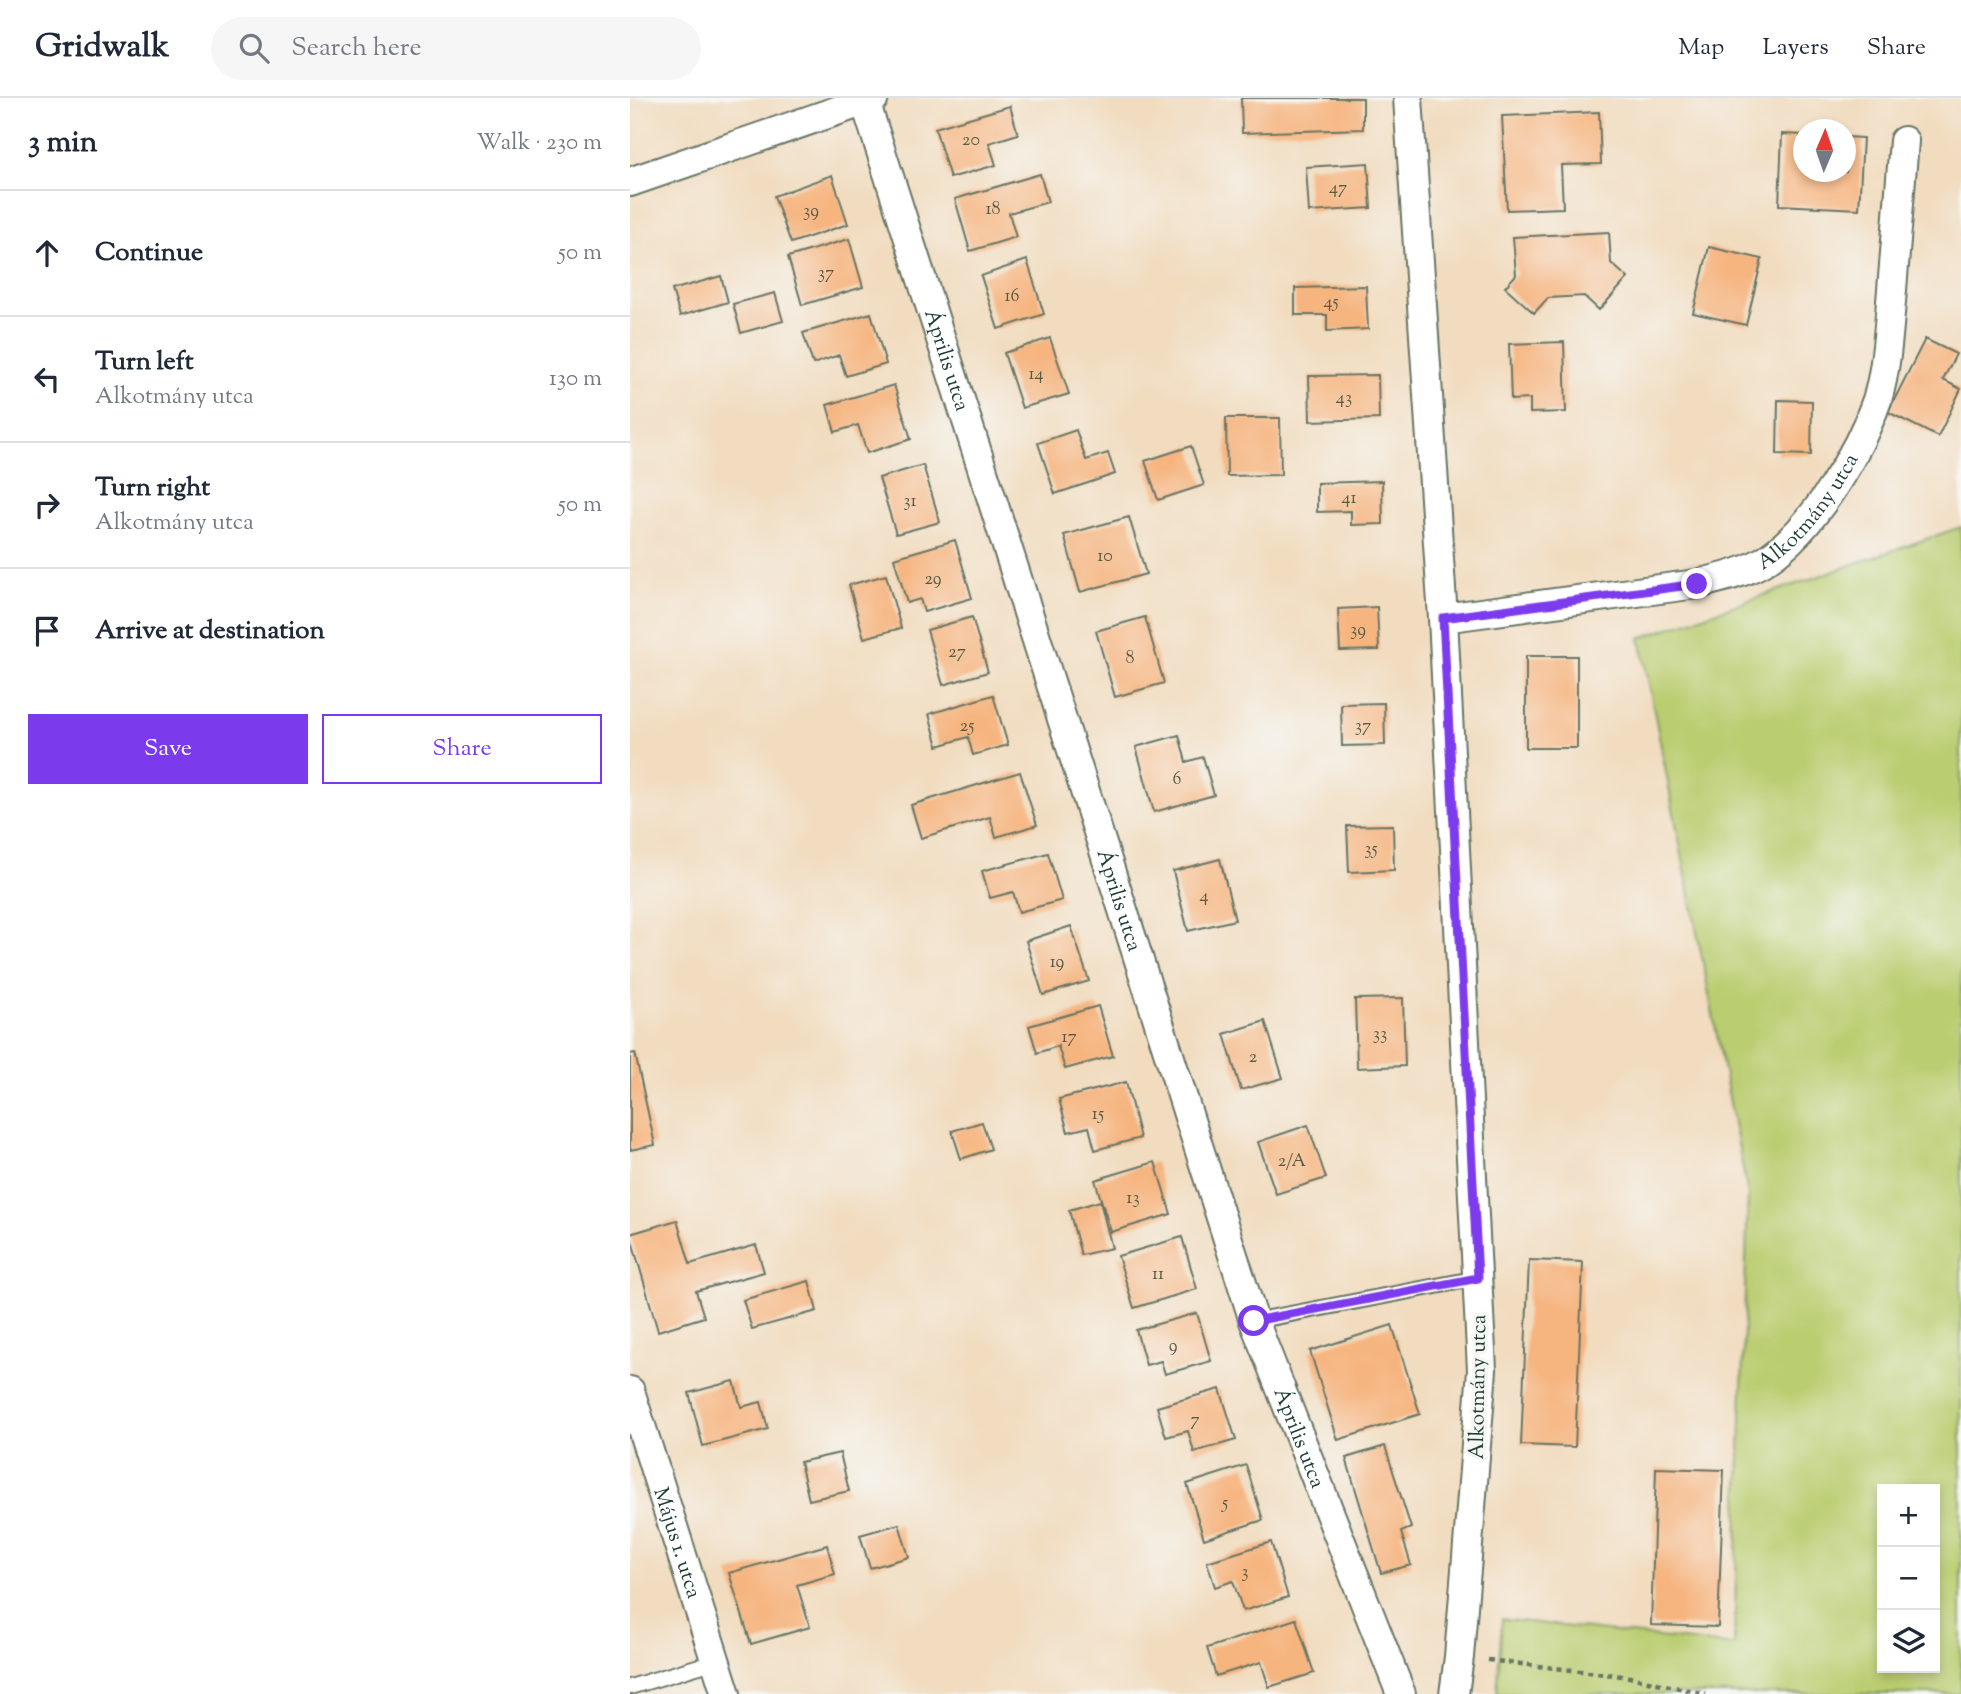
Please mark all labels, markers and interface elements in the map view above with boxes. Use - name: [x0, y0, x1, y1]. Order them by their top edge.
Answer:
- search box: [211, 17, 701, 80]
- text: Gridwalk: [35, 24, 169, 72]
- icon: search: [235, 29, 273, 67]
- text: Search here: [291, 30, 422, 67]
- text: Map: [1678, 31, 1724, 65]
- text: Layers: [1762, 31, 1829, 65]
- text: Share: [1867, 31, 1926, 65]
- north arrow: [1793, 119, 1856, 182]
- text: 3 min: [28, 122, 98, 165]
- text: Walk · 230 m: [476, 127, 602, 160]
- house number: 20: [962, 128, 980, 154]
- house number: 47: [1329, 176, 1347, 202]
- house number: 18: [985, 197, 1001, 223]
- house number: 39: [803, 199, 819, 225]
- icon: ahead: [28, 234, 66, 272]
- text: Continue: [95, 235, 203, 272]
- text: 50 m: [558, 237, 602, 270]
- house number: 37: [818, 261, 834, 287]
- house number: 16: [1004, 284, 1020, 310]
- house number: 45: [1323, 290, 1339, 316]
- street label: Április utca: [915, 306, 976, 416]
- text: Turn left: [95, 344, 194, 381]
- icon: left: [28, 360, 66, 398]
- house number: 14: [1028, 362, 1044, 388]
- text: 130 m: [549, 363, 602, 396]
- text: Alkotmány utca: [95, 381, 254, 414]
- house number: 43: [1336, 386, 1352, 412]
- street label: Alkotmány utca: [1752, 448, 1867, 578]
- text: Turn right: [95, 470, 210, 507]
- icon: right: [28, 486, 66, 524]
- house number: 41: [1341, 486, 1357, 512]
- text: 50 m: [558, 489, 602, 522]
- house number: 31: [903, 489, 917, 515]
- text: Alkotmány utca: [95, 507, 254, 540]
- house number: 10: [1097, 544, 1113, 570]
- house number: 29: [924, 567, 942, 593]
- route end: [1681, 568, 1712, 599]
- icon: arrive: [28, 612, 66, 650]
- text: Arrive at destination: [95, 613, 325, 650]
- house number: 39: [1350, 618, 1366, 644]
- house number: 27: [948, 640, 966, 666]
- house number: 8: [1126, 646, 1135, 672]
- button: Save: [28, 714, 308, 784]
- button: Share: [322, 714, 602, 784]
- house number: 25: [960, 714, 974, 740]
- house number: 37: [1355, 714, 1371, 740]
- house number: 6: [1173, 767, 1182, 793]
- house number: 35: [1364, 837, 1378, 863]
- street label: Április utca: [1088, 846, 1148, 956]
- house number: 4: [1199, 884, 1209, 910]
- house number: 19: [1050, 950, 1065, 976]
- house number: 33: [1373, 1022, 1387, 1048]
- house number: 17: [1061, 1025, 1077, 1051]
- house number: 2: [1249, 1045, 1258, 1071]
- house number: 15: [1092, 1102, 1104, 1128]
- house number: 2/A: [1278, 1149, 1307, 1175]
- house number: 13: [1126, 1186, 1140, 1212]
- house number: 11: [1152, 1262, 1164, 1288]
- route start: [1238, 1305, 1269, 1336]
- street label: Alkotmány utca: [1463, 1314, 1495, 1460]
- house number: 9: [1169, 1334, 1178, 1360]
- street label: Április utca: [1265, 1384, 1331, 1493]
- house number: 7: [1190, 1408, 1200, 1434]
- street label: Május 1. utca: [644, 1484, 708, 1603]
- map controls: [1877, 1484, 1940, 1673]
- button: +: [1877, 1484, 1940, 1547]
- house number: 5: [1221, 1491, 1228, 1517]
- button: −: [1877, 1547, 1940, 1610]
- house number: 3: [1241, 1560, 1249, 1586]
- button: layers: [1877, 1610, 1940, 1673]

